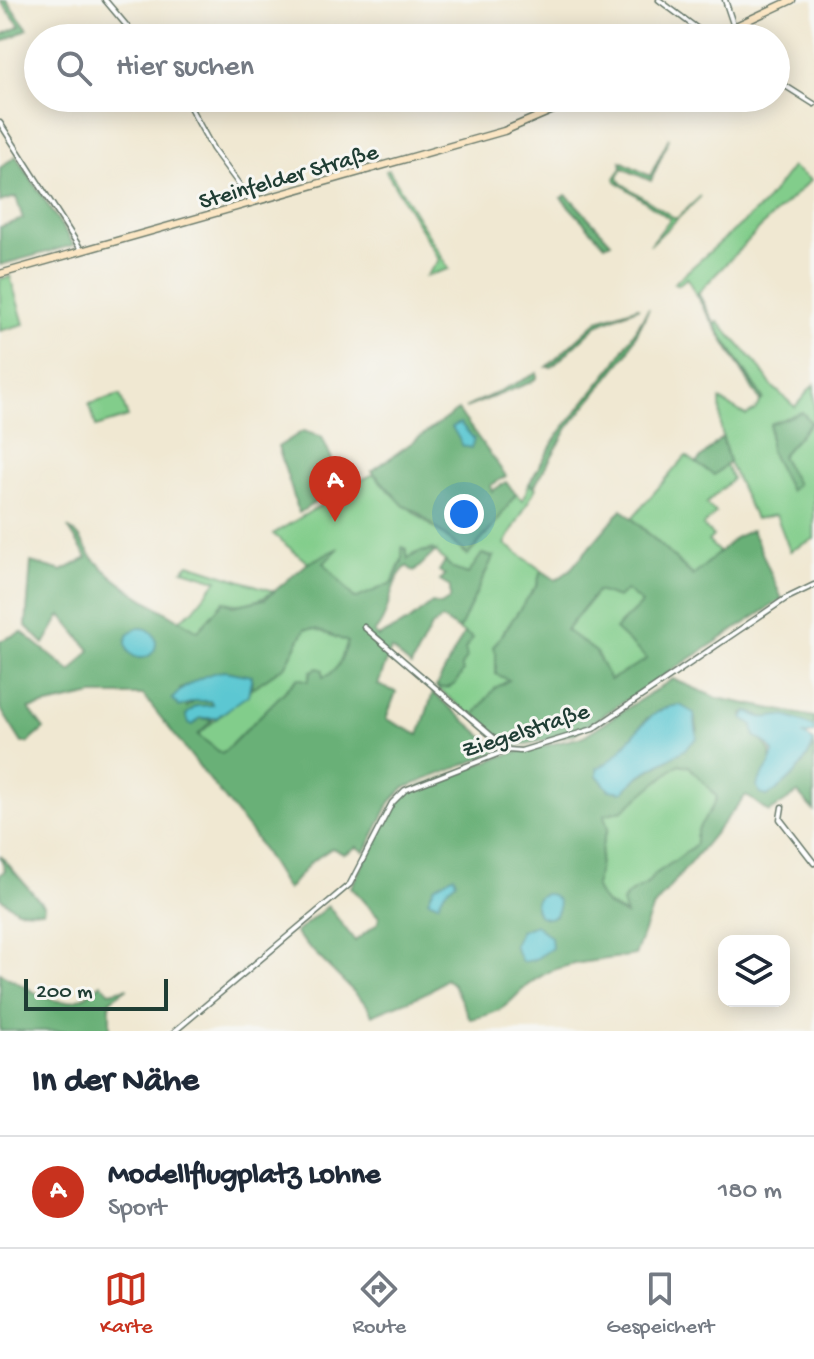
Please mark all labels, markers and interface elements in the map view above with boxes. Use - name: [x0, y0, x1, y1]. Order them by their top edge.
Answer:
- search box: [24, 24, 790, 112]
- icon: search: [52, 46, 96, 90]
- text: Hier suchen: [116, 51, 254, 86]
- street label: Steinfelder Straße: [196, 139, 383, 218]
- pin: A: [309, 456, 361, 522]
- your location: [444, 494, 484, 534]
- street label: Ziegelstraße: [459, 698, 594, 766]
- map controls: [718, 935, 790, 1007]
- button: layers: [718, 935, 790, 1007]
- scale bar: [24, 975, 168, 1011]
- text: 200 m: [36, 980, 93, 1006]
- text: In der Nähe: [32, 1063, 199, 1103]
- text: Modellflugplatz Lohne: [108, 1159, 381, 1194]
- text: A: [50, 1177, 66, 1208]
- text: 180 m: [718, 1177, 782, 1208]
- text: Sport: [108, 1194, 166, 1225]
- tab: Karte: [100, 1267, 153, 1341]
- tab: Route: [353, 1267, 406, 1341]
- tab: Gespeichert: [606, 1267, 714, 1341]

